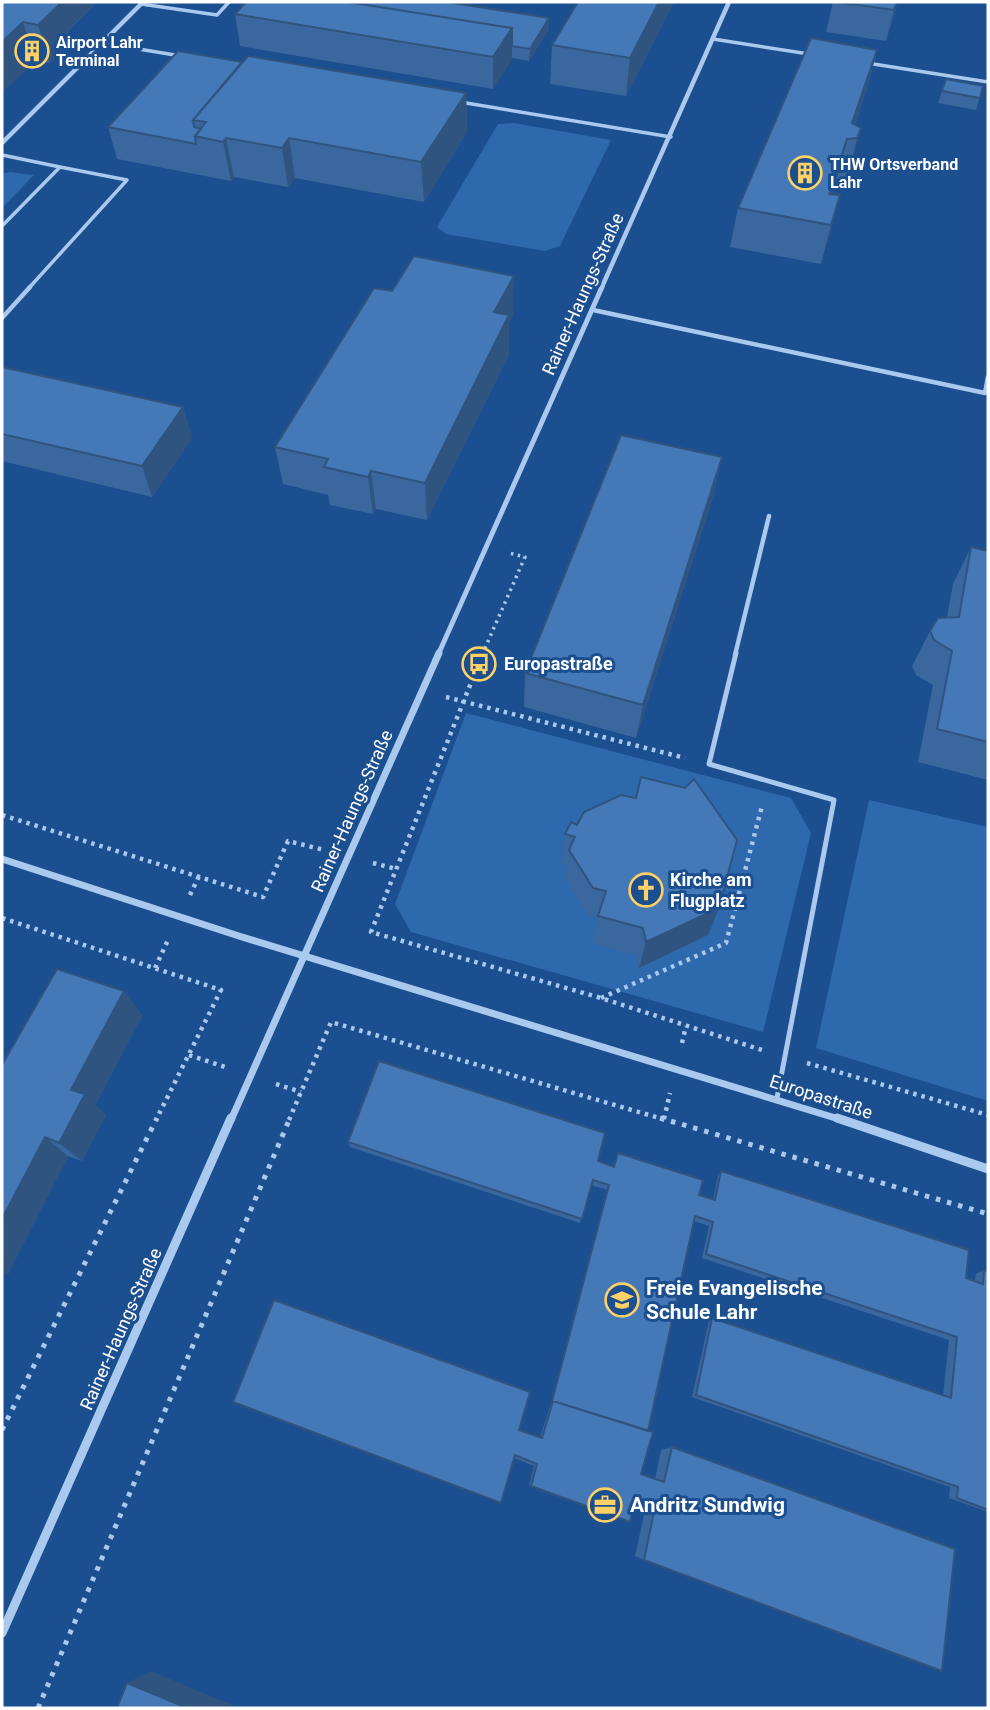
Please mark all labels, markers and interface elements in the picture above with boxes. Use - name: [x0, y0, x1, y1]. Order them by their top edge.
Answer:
- building icon: Airport Lahr Terminal: [13, 32, 51, 70]
- place label: Airport Lahr Terminal: [56, 33, 143, 70]
- building icon: THW Ortsverband Lahr: [786, 154, 824, 192]
- place label: THW Ortsverband Lahr: [830, 155, 958, 192]
- street label: Rainer-Haungs-Straße: [537, 210, 628, 378]
- bus stop icon: Europastraße: [460, 645, 498, 683]
- place label: Europastraße: [504, 653, 613, 674]
- street label: Rainer-Haungs-Straße: [306, 727, 397, 895]
- place label: Kirche am Flugplatz: [670, 869, 752, 911]
- church icon: Kirche am Flugplatz: [627, 871, 665, 909]
- street label: Europastraße: [767, 1070, 875, 1123]
- street label: Rainer-Haungs-Straße: [75, 1245, 166, 1413]
- place label: Freie Evangelische Schule Lahr: [646, 1276, 823, 1324]
- school or university icon: Freie Evangelische Schule Lahr: [603, 1281, 641, 1319]
- office icon: Andritz Sundwig: [586, 1486, 624, 1524]
- place label: Andritz Sundwig: [630, 1493, 785, 1517]

